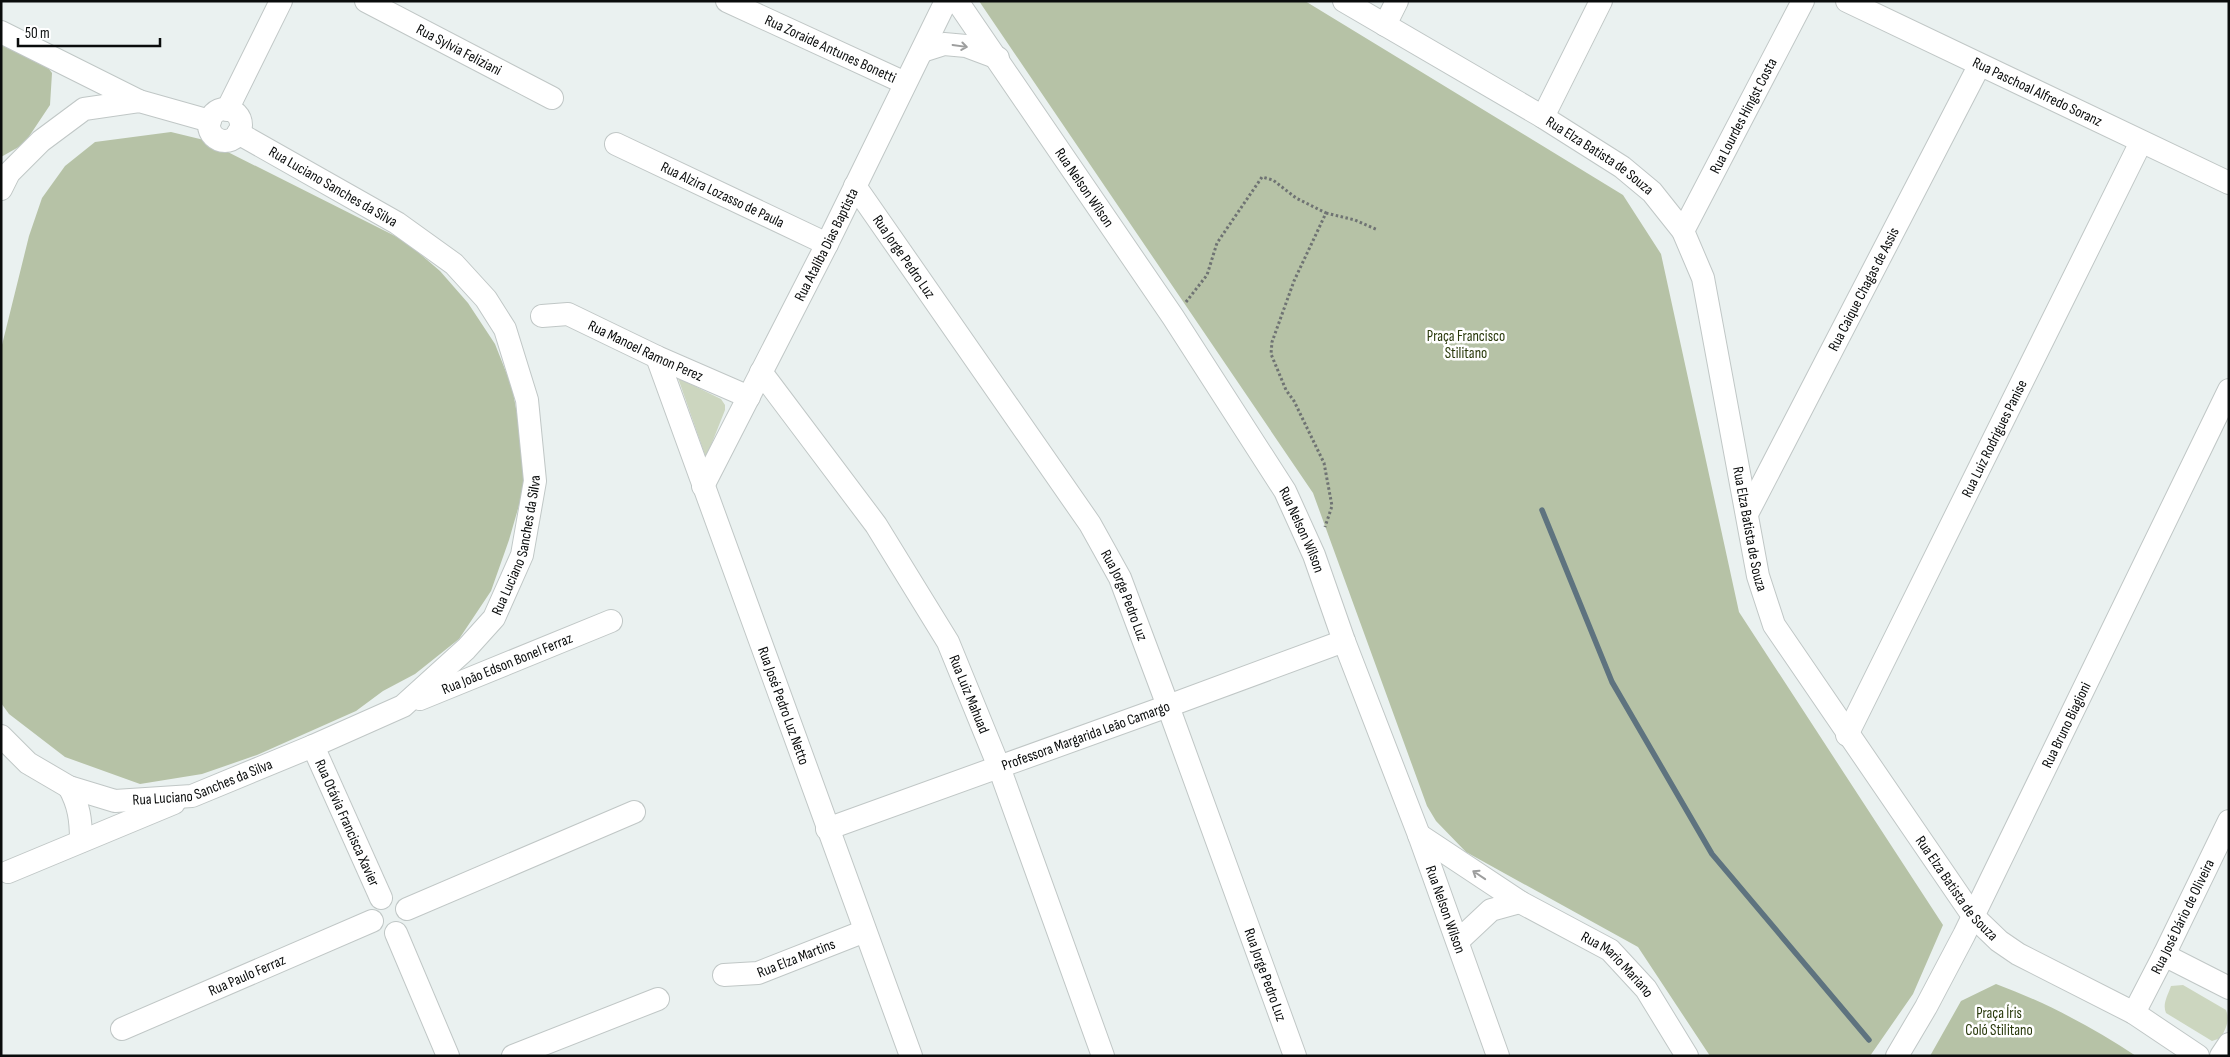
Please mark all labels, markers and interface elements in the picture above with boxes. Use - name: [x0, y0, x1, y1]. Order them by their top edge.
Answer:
- street label: Rua Zoraide Antunes Bonetti: [762, 10, 899, 87]
- scale bar: [18, 15, 160, 47]
- street label: Rua Sylvia Feliziani: [413, 19, 505, 80]
- text: 50 m: [25, 24, 50, 43]
- one-way arrow: [952, 41, 968, 51]
- street label: Rua Paschoal Alfredo Soranz: [1970, 53, 2106, 131]
- street label: Rua Lourdes Hingst Costa: [1705, 55, 1781, 177]
- street label: Rua Elza Batista de Souza: [1542, 112, 1658, 199]
- street label: Rua Luciano Sanches da Silva: [265, 142, 401, 232]
- street label: Rua Nelson Wilson: [1051, 144, 1118, 231]
- street label: Rua Alzira Lozasso de Paula: [658, 157, 788, 232]
- street label: Rua Ataliba Dias Baptista: [790, 185, 862, 304]
- street label: Rua Jorge Pedro Luz: [868, 211, 940, 303]
- street label: Rua Caique Chagas de Assis: [1824, 224, 1903, 354]
- street label: Rua Manoel Ramon Perez: [585, 316, 707, 386]
- park label: Praça Francisco Stilitano: [1427, 327, 1505, 363]
- street label: Rua Luiz Rodrigues Panise: [1957, 377, 2031, 500]
- street label: Rua Elza Batista de Souza: [1728, 465, 1772, 594]
- street label: Rua Luciano Sanches da Silva: [487, 474, 544, 618]
- street label: Rua Nelson Wilson: [1275, 483, 1329, 575]
- street label: Rua Jorge Pedro Luz: [1097, 546, 1152, 644]
- street label: Rua João Edson Bonel Ferraz: [439, 628, 576, 699]
- street label: Rua José Pedro Luz Netto: [754, 644, 814, 767]
- street label: Rua Luiz Mahuad: [945, 652, 994, 736]
- street label: Rua Bruno Biagioni: [2037, 679, 2095, 771]
- street label: Professora Margarida Leão Camargo: [999, 697, 1172, 775]
- street label: Rua Luciano Sanches da Silva: [132, 754, 275, 809]
- street label: Rua Otávia Francisca Xavier: [311, 756, 384, 890]
- street label: Rua Elza Batista de Souza: [1911, 832, 2002, 945]
- street label: Rua José Dário de Oliveira: [2146, 856, 2219, 977]
- street label: Rua Nelson Wilson: [1421, 863, 1470, 956]
- one-way arrow: [1472, 870, 1486, 881]
- street label: Rua Jorge Pedro Luz: [1240, 926, 1291, 1024]
- street label: Rua Mario Mariano: [1578, 927, 1658, 1001]
- street label: Rua Elza Martins: [754, 934, 838, 982]
- street label: Rua Paulo Ferraz: [205, 950, 289, 1000]
- park label: Praça Íris Coló Stilitano: [1965, 1004, 2033, 1040]

